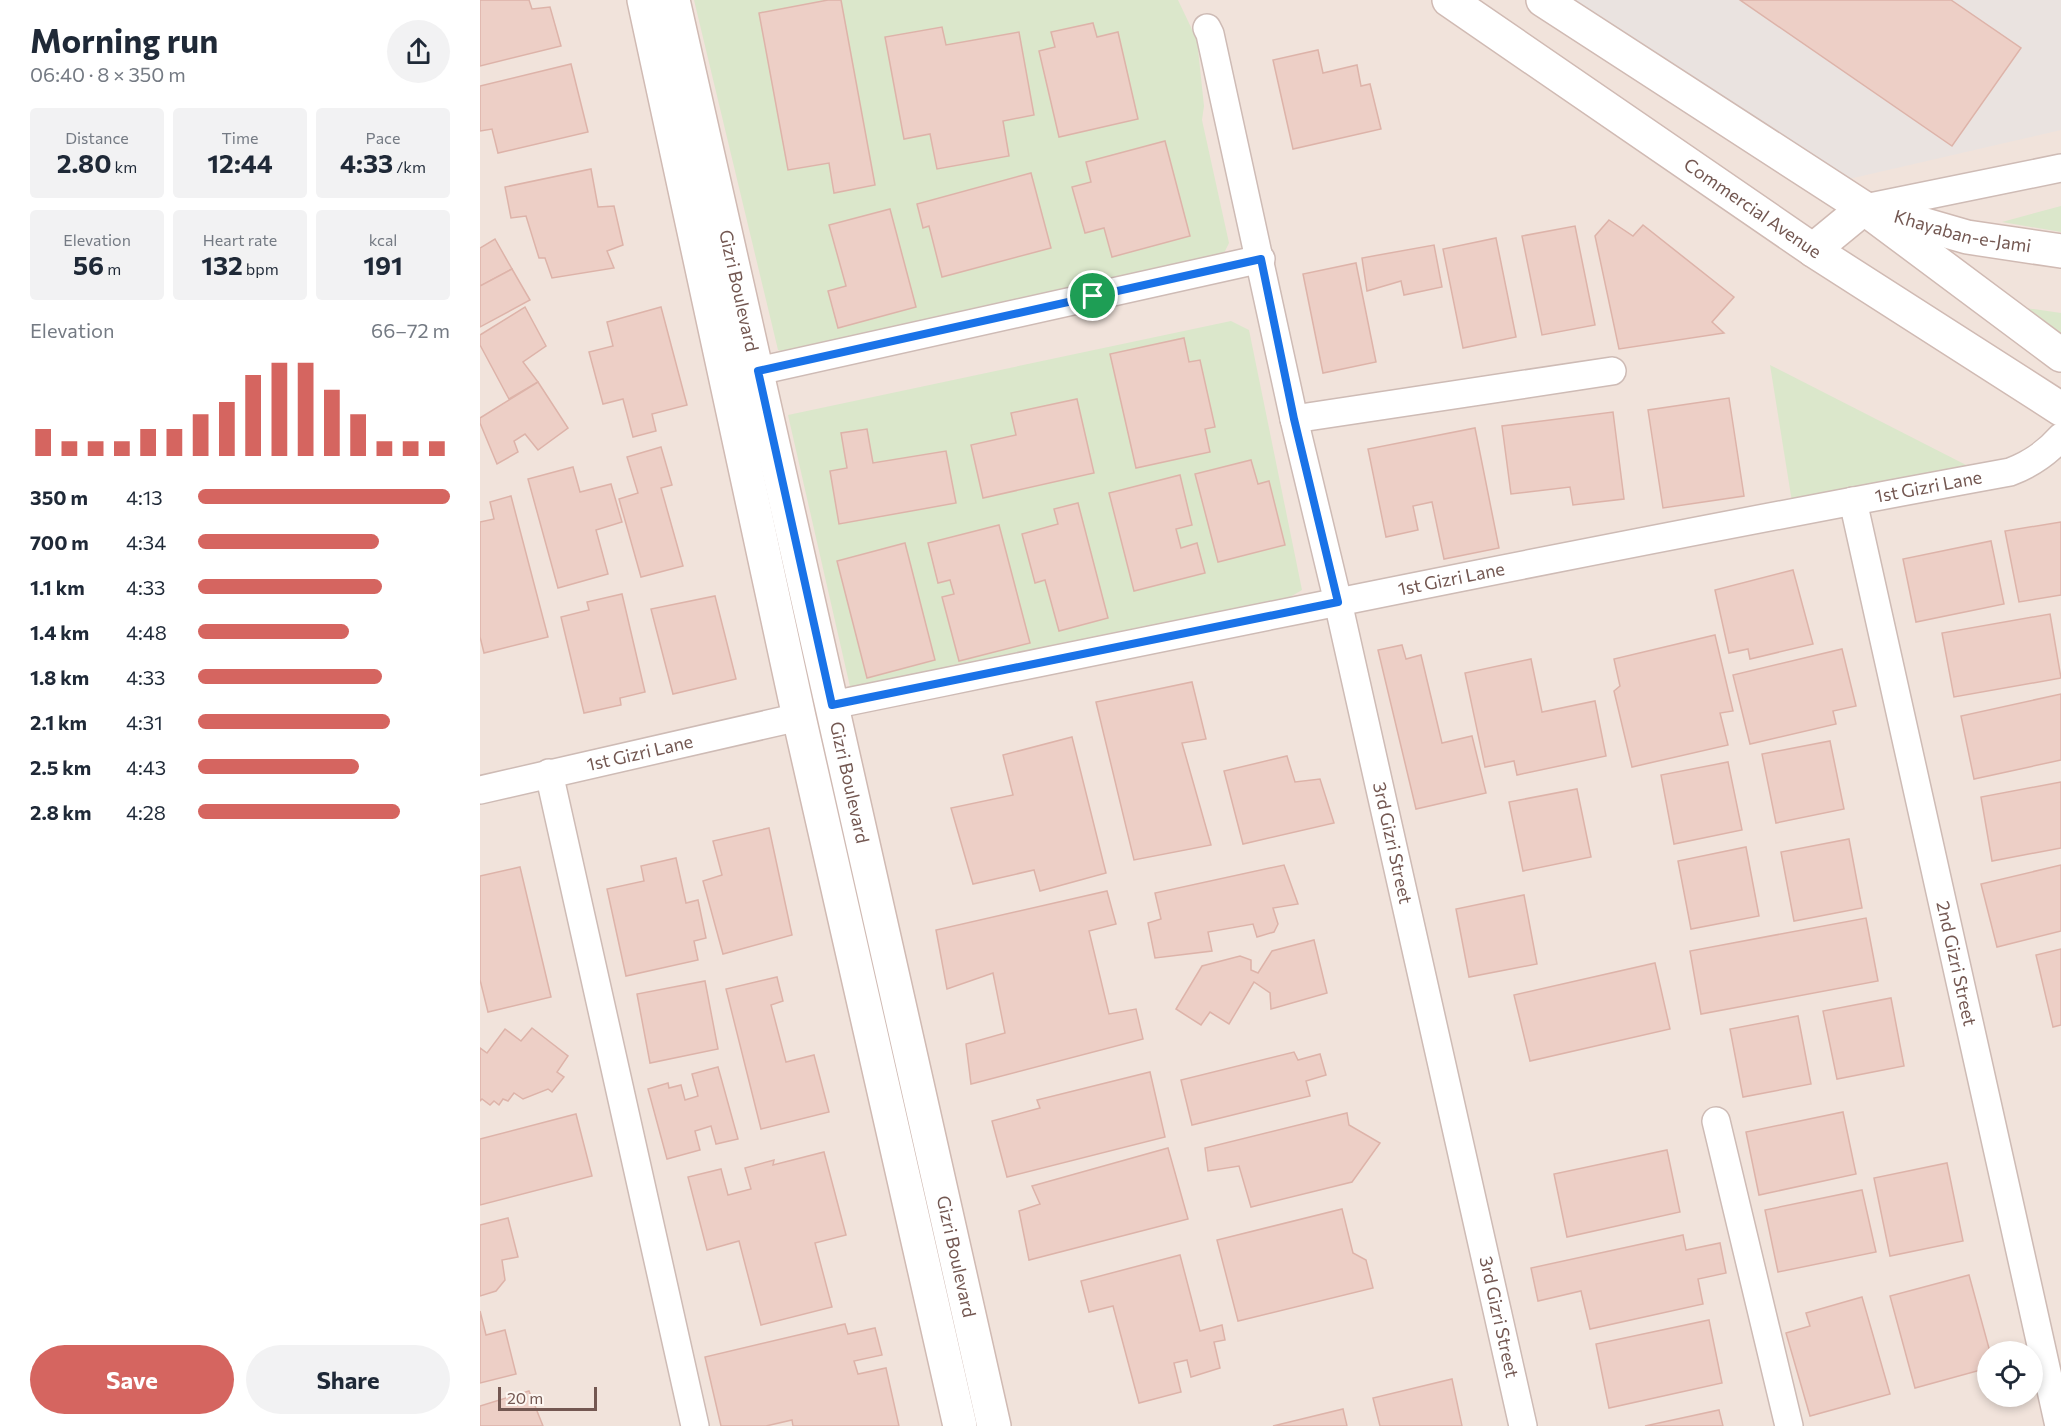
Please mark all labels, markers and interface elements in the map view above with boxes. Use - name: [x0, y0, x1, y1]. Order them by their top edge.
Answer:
- text: Morning run: [30, 19, 218, 60]
- button: share: [387, 20, 450, 83]
- text: 06:40 · 8 × 350 m: [30, 62, 186, 86]
- text: Distance: [65, 128, 129, 147]
- text: Time: [222, 128, 258, 147]
- text: Pace: [366, 128, 400, 147]
- text: 2.80: [57, 147, 111, 178]
- text: 12:44: [207, 147, 273, 178]
- text: 4:33: [340, 147, 393, 178]
- street label: Commercial Avenue: [1680, 153, 1826, 262]
- text: km: [111, 157, 137, 176]
- text: /km: [393, 157, 426, 176]
- street label: Khayaban-e-Jami: [1892, 204, 2033, 256]
- street label: Gizri Boulevard: [715, 228, 764, 353]
- text: Elevation: [63, 230, 131, 249]
- text: Heart rate: [203, 230, 277, 249]
- text: kcal: [369, 230, 397, 249]
- text: 56: [73, 249, 104, 280]
- text: 132: [201, 249, 243, 280]
- text: 191: [363, 249, 403, 280]
- text: m: [104, 259, 121, 278]
- text: bpm: [243, 259, 279, 278]
- pin: [1067, 270, 1118, 321]
- icon: arrive: [1076, 279, 1109, 312]
- text: Elevation: [30, 318, 115, 342]
- text: 66–72 m: [371, 318, 450, 342]
- street label: 1st Gizri Lane: [1873, 465, 1984, 507]
- text: 350 m: [30, 485, 88, 509]
- text: 4:13: [126, 485, 163, 509]
- text: 700 m: [30, 530, 89, 554]
- text: 4:34: [126, 530, 166, 554]
- street label: 1st Gizri Lane: [1396, 557, 1506, 600]
- text: 1.1 km: [30, 575, 85, 599]
- text: 4:33: [126, 575, 166, 599]
- text: 1.4 km: [30, 620, 89, 644]
- text: 4:48: [126, 620, 167, 644]
- text: 1.8 km: [30, 665, 89, 689]
- text: 4:33: [126, 665, 166, 689]
- text: 2.1 km: [30, 710, 87, 734]
- text: 4:31: [126, 710, 163, 734]
- street label: Gizri Boulevard: [826, 719, 874, 845]
- street label: 1st Gizri Lane: [584, 730, 695, 775]
- text: 2.5 km: [30, 755, 91, 779]
- text: 4:43: [126, 755, 166, 779]
- street label: 3rd Gizri Street: [1369, 780, 1417, 906]
- text: 2.8 km: [30, 800, 92, 824]
- text: 4:28: [126, 800, 166, 824]
- street label: 2nd Gizri Street: [1932, 899, 1982, 1028]
- street label: Gizri Boulevard: [932, 1193, 981, 1319]
- street label: 3rd Gizri Street: [1475, 1254, 1524, 1380]
- map controls: [1977, 1341, 2043, 1407]
- button: locate: [1977, 1341, 2043, 1407]
- button: Save: [30, 1345, 234, 1414]
- button: Share: [246, 1345, 450, 1414]
- scale bar: [498, 1384, 597, 1412]
- text: 20 m: [507, 1388, 543, 1407]

